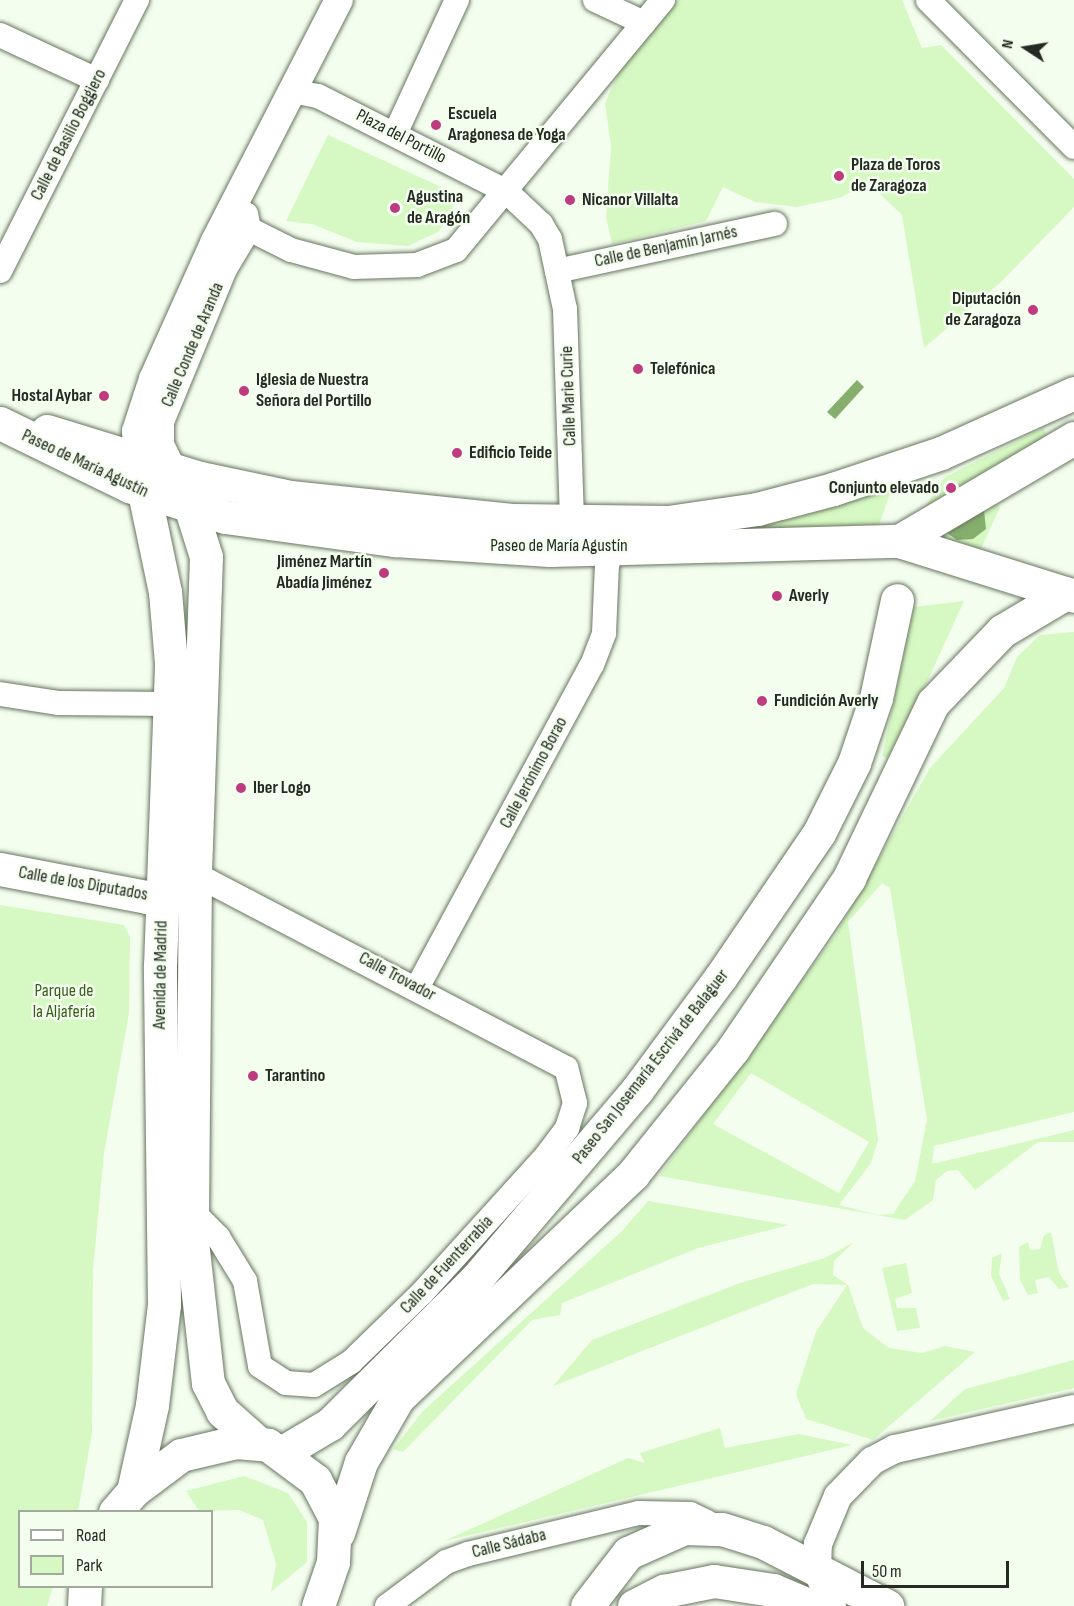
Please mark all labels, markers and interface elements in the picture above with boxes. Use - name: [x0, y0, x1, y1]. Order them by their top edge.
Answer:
- north arrow: [996, 18, 1056, 78]
- text: N: [998, 38, 1018, 50]
- street label: Calle de Basilio Boggiero: [27, 66, 111, 204]
- place label: Escuela Aragonesa de Yoga: [448, 104, 566, 146]
- street label: Plaza del Portillo: [352, 105, 450, 169]
- marker: Escuela Aragonesa de Yoga: [429, 118, 443, 132]
- place label: Plaza de Toros de Zaragoza: [851, 155, 940, 198]
- marker: Plaza de Toros de Zaragoza: [832, 169, 846, 183]
- place label: Agustina de Aragón: [407, 187, 470, 230]
- place label: Nicanor Villalta: [582, 189, 678, 211]
- marker: Nicanor Villalta: [563, 193, 577, 207]
- marker: Agustina de Aragón: [388, 201, 402, 215]
- street label: Calle de Benjamín Jarnés: [593, 221, 739, 273]
- street label: Calle Conde de Aranda: [157, 280, 229, 410]
- place label: Diputación de Zaragoza: [945, 289, 1021, 332]
- marker: Diputación de Zaragoza: [1026, 303, 1040, 317]
- street label: Calle Marie Curie: [556, 345, 582, 447]
- place label: Telefónica: [650, 358, 715, 380]
- marker: Telefónica: [631, 362, 645, 376]
- place label: Iglesia de Nuestra Señora del Portillo: [256, 370, 372, 412]
- marker: Iglesia de Nuestra Señora del Portillo: [237, 384, 251, 398]
- place label: Hostal Aybar: [12, 385, 92, 407]
- marker: Hostal Aybar: [97, 389, 111, 403]
- street label: Paseo de María Agustín: [18, 425, 152, 503]
- place label: Edificio Teide: [469, 442, 552, 464]
- marker: Edificio Teide: [450, 446, 464, 460]
- place label: Conjunto elevado: [829, 477, 939, 499]
- marker: Conjunto elevado: [944, 481, 958, 495]
- street label: Paseo de María Agustín: [490, 535, 628, 557]
- place label: Jiménez Martín Abadía Jiménez: [276, 552, 372, 594]
- marker: Jiménez Martín Abadía Jiménez: [377, 566, 391, 580]
- place label: Averly: [789, 585, 829, 607]
- marker: Averly: [770, 589, 784, 603]
- place label: Fundición Averly: [774, 690, 879, 712]
- marker: Fundición Averly: [755, 694, 769, 708]
- street label: Calle Jerónimo Borao: [496, 714, 572, 832]
- place label: Iber Logo: [253, 777, 311, 799]
- marker: Iber Logo: [234, 781, 248, 795]
- street label: Calle de los Diputados: [17, 862, 149, 906]
- street label: Avenida de Madrid: [149, 920, 173, 1030]
- street label: Calle Trovador: [355, 948, 439, 1006]
- street label: Paseo San Josemaría Escrivá de Balaguer: [568, 965, 734, 1169]
- park label: Parque de la Aljafería: [33, 981, 95, 1024]
- place label: Tarantino: [265, 1065, 325, 1087]
- marker: Tarantino: [246, 1069, 260, 1083]
- street label: Calle de Fuenterrabía: [396, 1211, 498, 1319]
- legend: [18, 1510, 213, 1588]
- street label: Calle Sádaba: [470, 1524, 548, 1564]
- text: Road: [76, 1525, 106, 1546]
- scale bar: [864, 1549, 1012, 1587]
- text: Park: [76, 1555, 102, 1576]
- text: 50 m: [872, 1561, 902, 1582]

